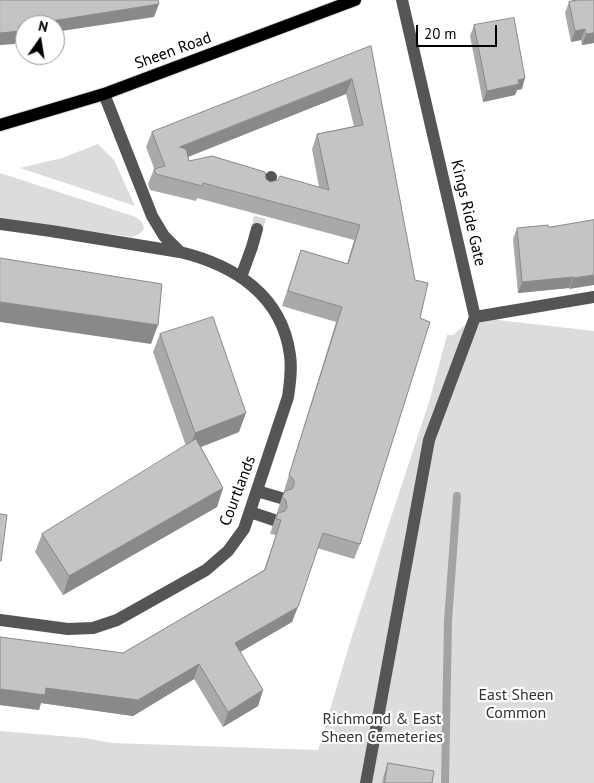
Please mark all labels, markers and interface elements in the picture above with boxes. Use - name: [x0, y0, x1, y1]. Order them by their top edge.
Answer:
- north arrow: [15, 15, 65, 65]
- scale bar: [419, 15, 500, 47]
- text: N: [37, 17, 50, 36]
- text: 20 m: [424, 24, 457, 43]
- street label: Sheen Road: [132, 28, 214, 74]
- street label: Kings Ride Gate: [446, 158, 490, 268]
- street label: Courtlands: [216, 453, 260, 529]
- park label: East Sheen Common: [478, 685, 554, 723]
- park label: Richmond & East Sheen Cemeteries: [321, 709, 443, 747]

